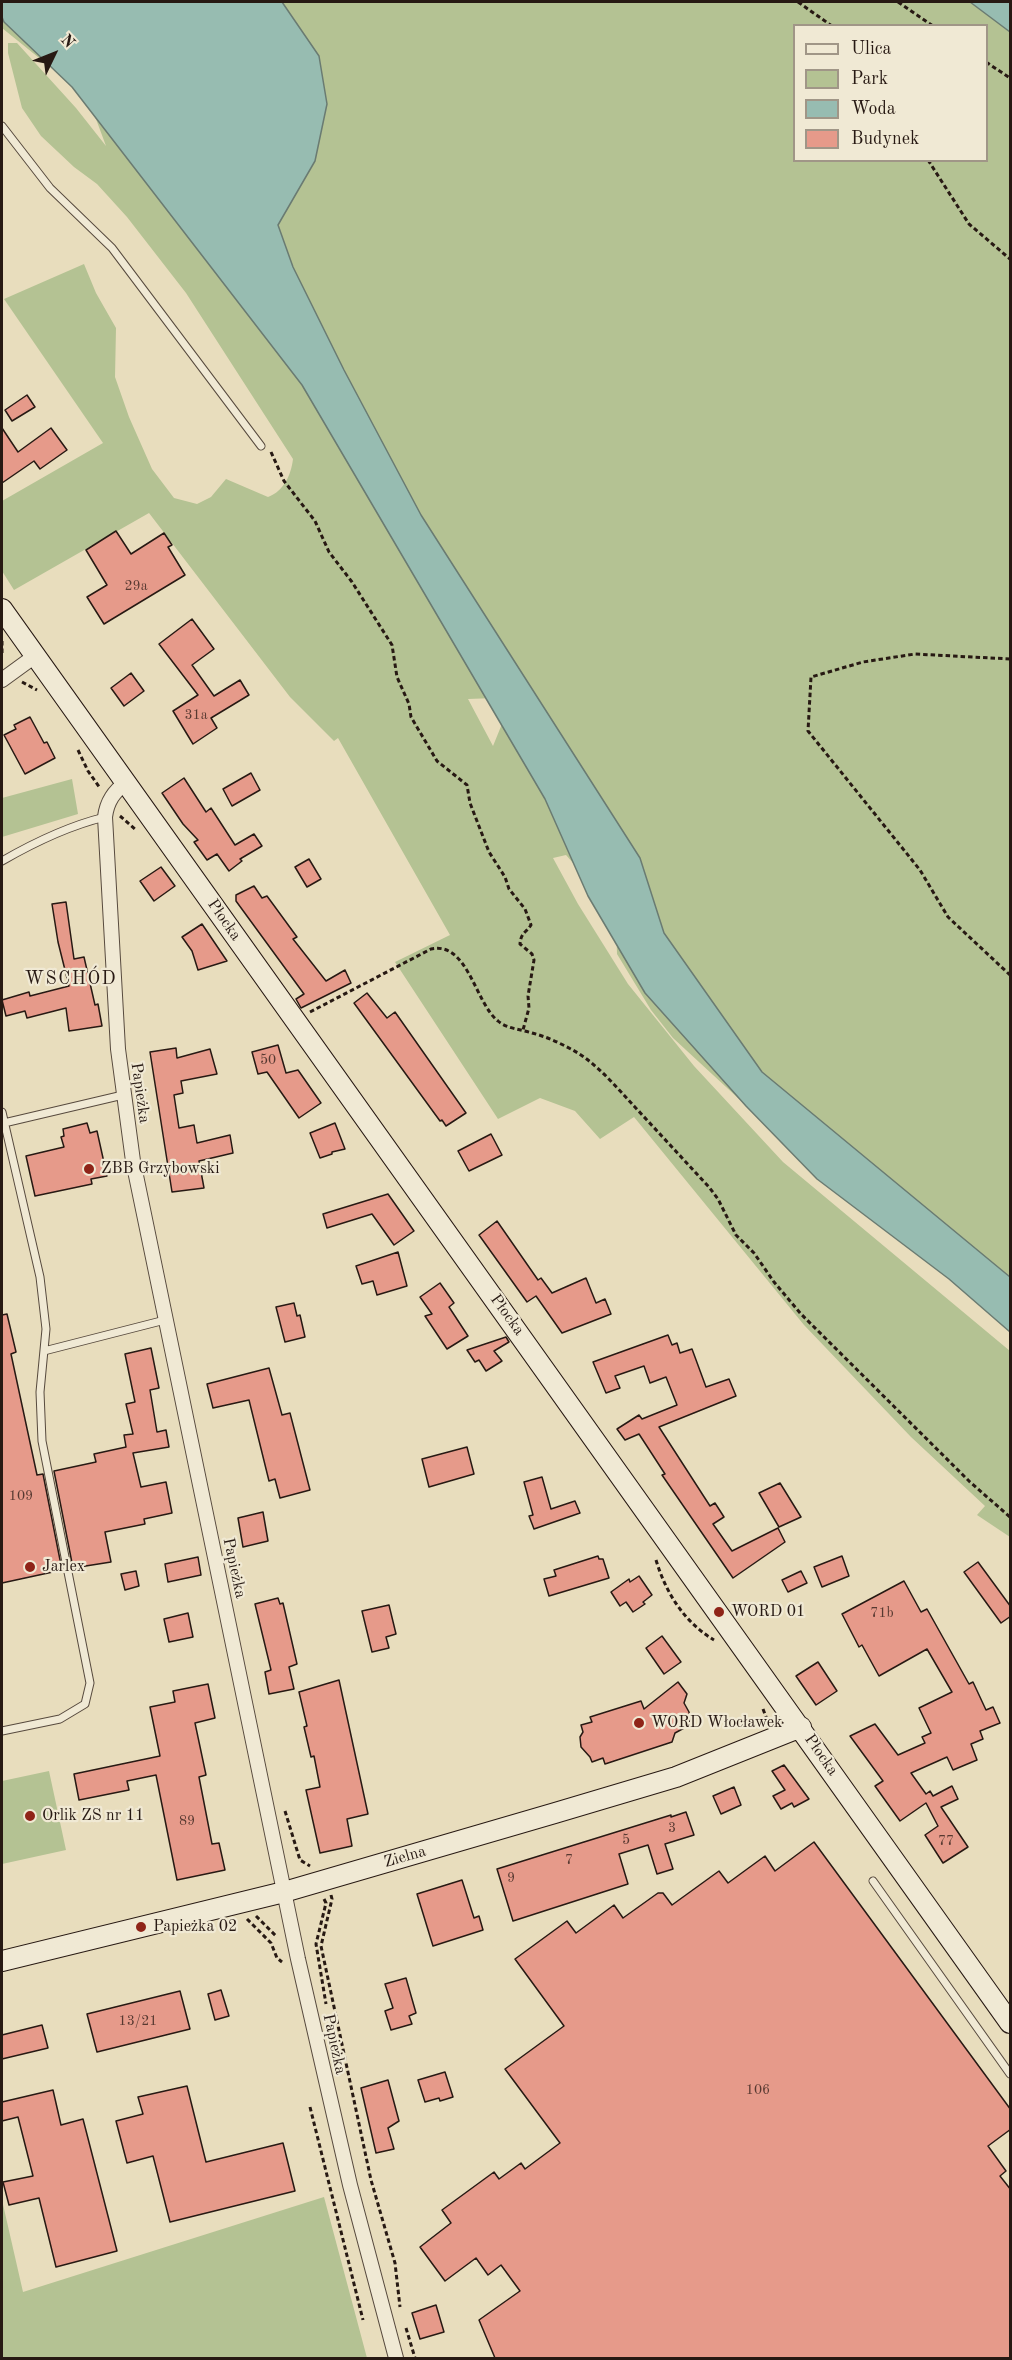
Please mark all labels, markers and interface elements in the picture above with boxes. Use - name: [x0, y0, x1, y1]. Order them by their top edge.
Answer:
- north arrow: [24, 24, 84, 84]
- legend: [793, 24, 988, 162]
- text: N: [57, 32, 77, 52]
- text: Ulica: [851, 40, 892, 58]
- text: Park: [851, 70, 888, 88]
- text: Woda: [851, 100, 896, 118]
- text: Budynek: [851, 130, 919, 148]
- house number: 29a: [124, 578, 148, 594]
- house number: 31a: [184, 707, 208, 723]
- street label: Płocka: [203, 895, 245, 945]
- district label: WSCHÓD: [25, 968, 117, 990]
- house number: 50: [260, 1052, 276, 1068]
- street label: Papieżka: [126, 1061, 154, 1125]
- place label: ZBB Grzybowski: [101, 1159, 219, 1179]
- marker: ZBB Grzybowski: [82, 1162, 96, 1176]
- street label: Płocka: [486, 1291, 528, 1339]
- house number: 109: [9, 1488, 33, 1504]
- street label: Papieżka: [218, 1536, 250, 1600]
- place label: Jarlex: [42, 1557, 85, 1577]
- marker: Jarlex: [23, 1560, 37, 1574]
- place label: WORD 01: [731, 1602, 805, 1622]
- marker: WORD 01: [712, 1605, 726, 1619]
- house number: 71b: [870, 1605, 894, 1621]
- place label: WORD Włocławek: [651, 1713, 782, 1733]
- marker: WORD Włocławek: [632, 1716, 646, 1730]
- street label: Płocka: [800, 1730, 842, 1780]
- place label: Orlik ZS nr 11: [42, 1806, 144, 1826]
- marker: Orlik ZS nr 11: [23, 1809, 37, 1823]
- house number: 89: [179, 1813, 195, 1829]
- house number: 3: [668, 1820, 676, 1836]
- house number: 5: [622, 1832, 630, 1848]
- house number: 77: [938, 1833, 954, 1849]
- street label: Zielna: [382, 1842, 428, 1872]
- house number: 7: [565, 1852, 573, 1868]
- house number: 9: [507, 1870, 515, 1886]
- place label: Papieżka 02: [153, 1917, 237, 1937]
- marker: Papieżka 02: [134, 1920, 148, 1934]
- street label: Papieżka: [318, 2012, 350, 2076]
- house number: 13/21: [119, 2013, 157, 2029]
- house number: 106: [746, 2082, 770, 2098]

